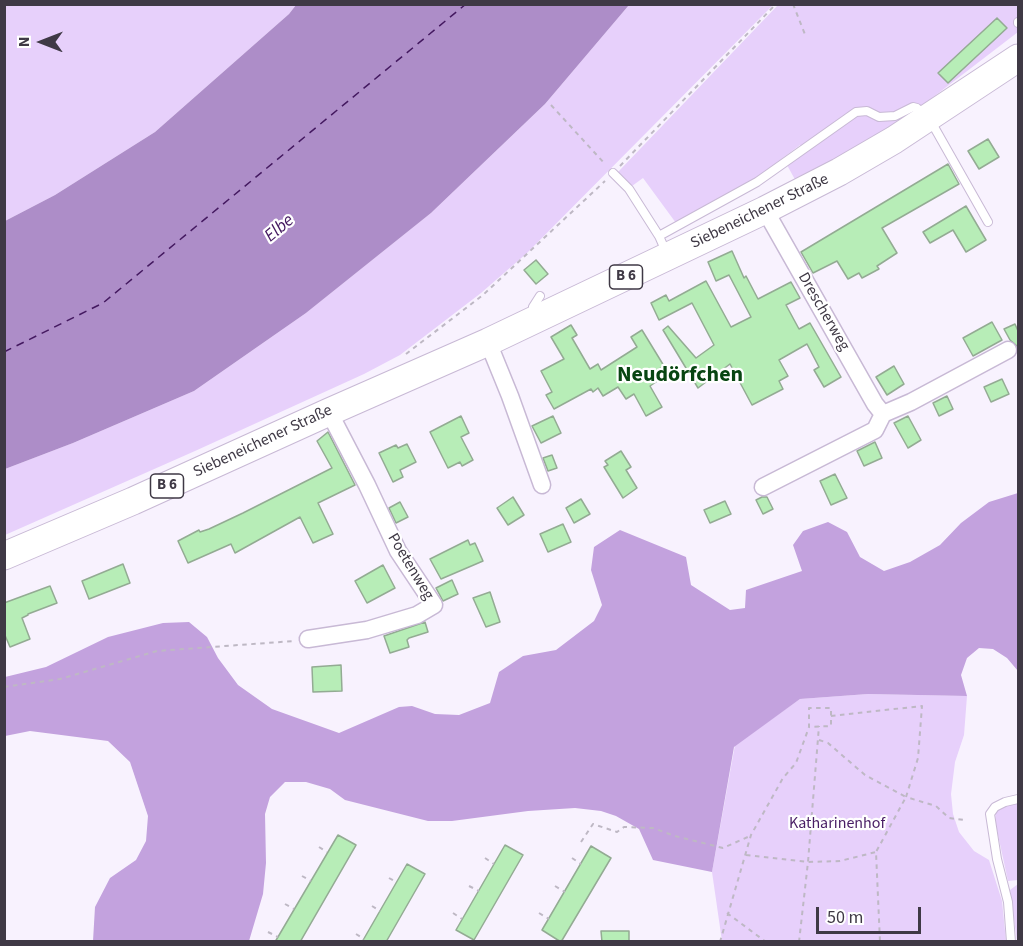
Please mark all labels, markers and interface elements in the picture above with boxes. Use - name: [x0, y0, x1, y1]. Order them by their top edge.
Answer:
- north arrow: [12, 12, 72, 72]
- text: N: [13, 37, 35, 47]
- street label: Siebeneichener Straße: [688, 170, 832, 254]
- water label: Elbe: [261, 211, 299, 247]
- road number: B 6: [610, 265, 642, 289]
- street label: Drescherweg: [793, 270, 853, 354]
- district label: Neudörfchen: [617, 363, 743, 389]
- street label: Siebeneichener Straße: [190, 401, 336, 483]
- road number: B 6: [150, 474, 184, 498]
- street label: Poetenweg: [383, 530, 437, 604]
- park label: Katharinenhof: [789, 814, 885, 834]
- scale bar: [819, 895, 924, 933]
- text: 50 m: [827, 905, 863, 930]

